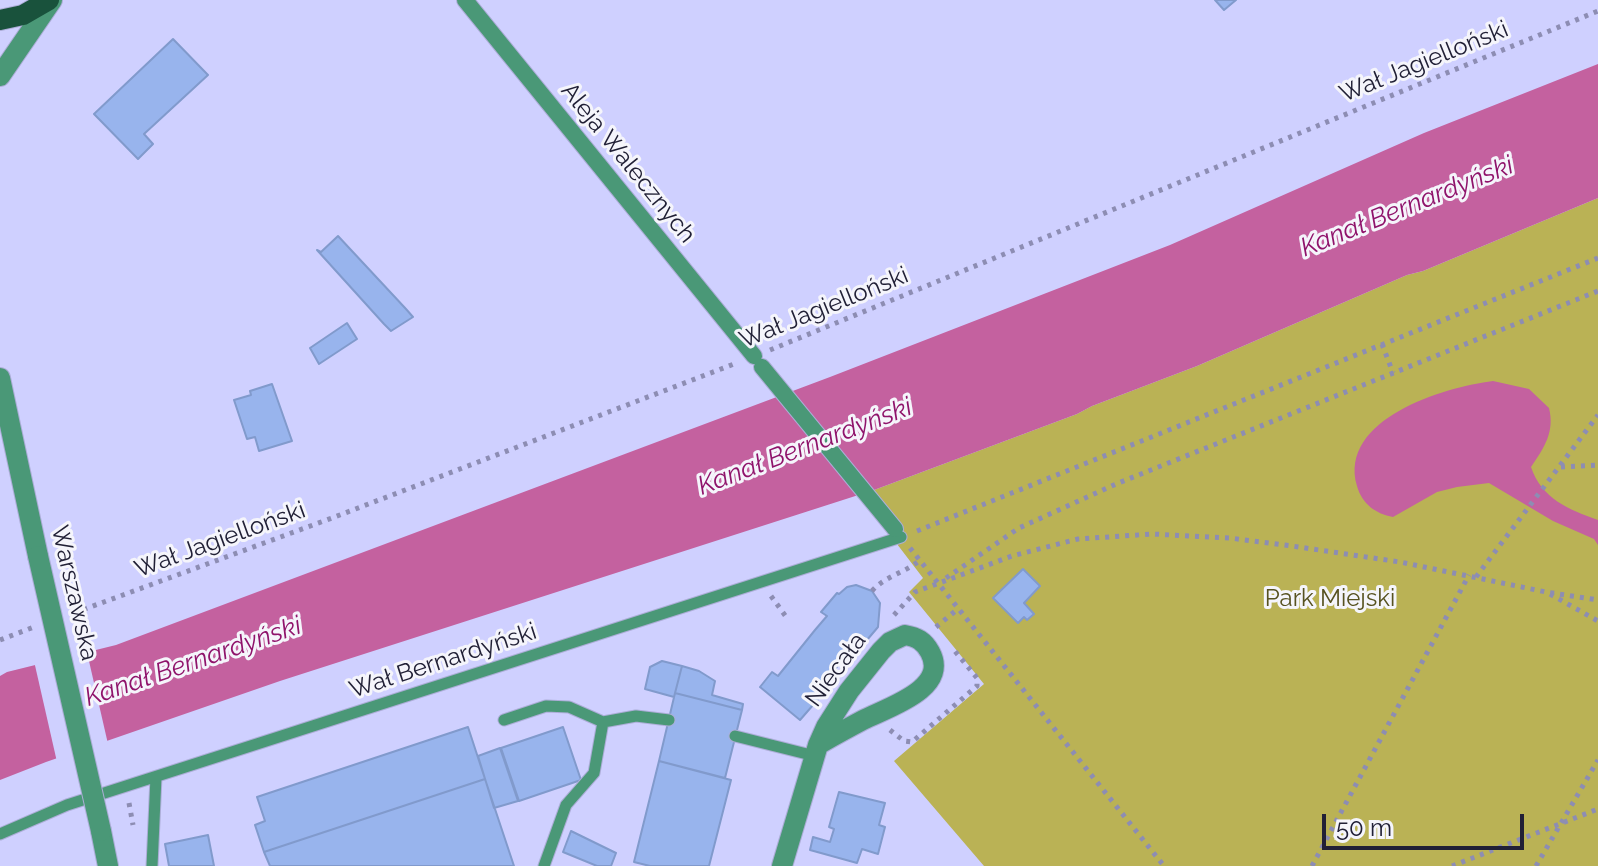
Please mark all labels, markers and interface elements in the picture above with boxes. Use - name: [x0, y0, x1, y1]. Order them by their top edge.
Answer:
- street label: Wał Jagielloński: [1335, 15, 1513, 109]
- street label: Aleja Walecznych: [555, 77, 701, 249]
- water label: Kanał Bernardyński: [1296, 150, 1518, 264]
- street label: Wał Jagielloński: [735, 261, 913, 355]
- water label: Kanał Bernardyński: [693, 392, 917, 502]
- street label: Wał Jagielloński: [131, 496, 309, 584]
- street label: Warszawska: [44, 523, 104, 663]
- park label: Park Miejski: [1265, 585, 1395, 613]
- water label: Kanał Bernardyński: [81, 610, 305, 714]
- street label: Wał Bernardyński: [346, 617, 540, 705]
- street label: Niecała: [800, 627, 872, 713]
- scale bar: [1326, 798, 1528, 848]
- text: 50 m: [1336, 813, 1392, 842]

